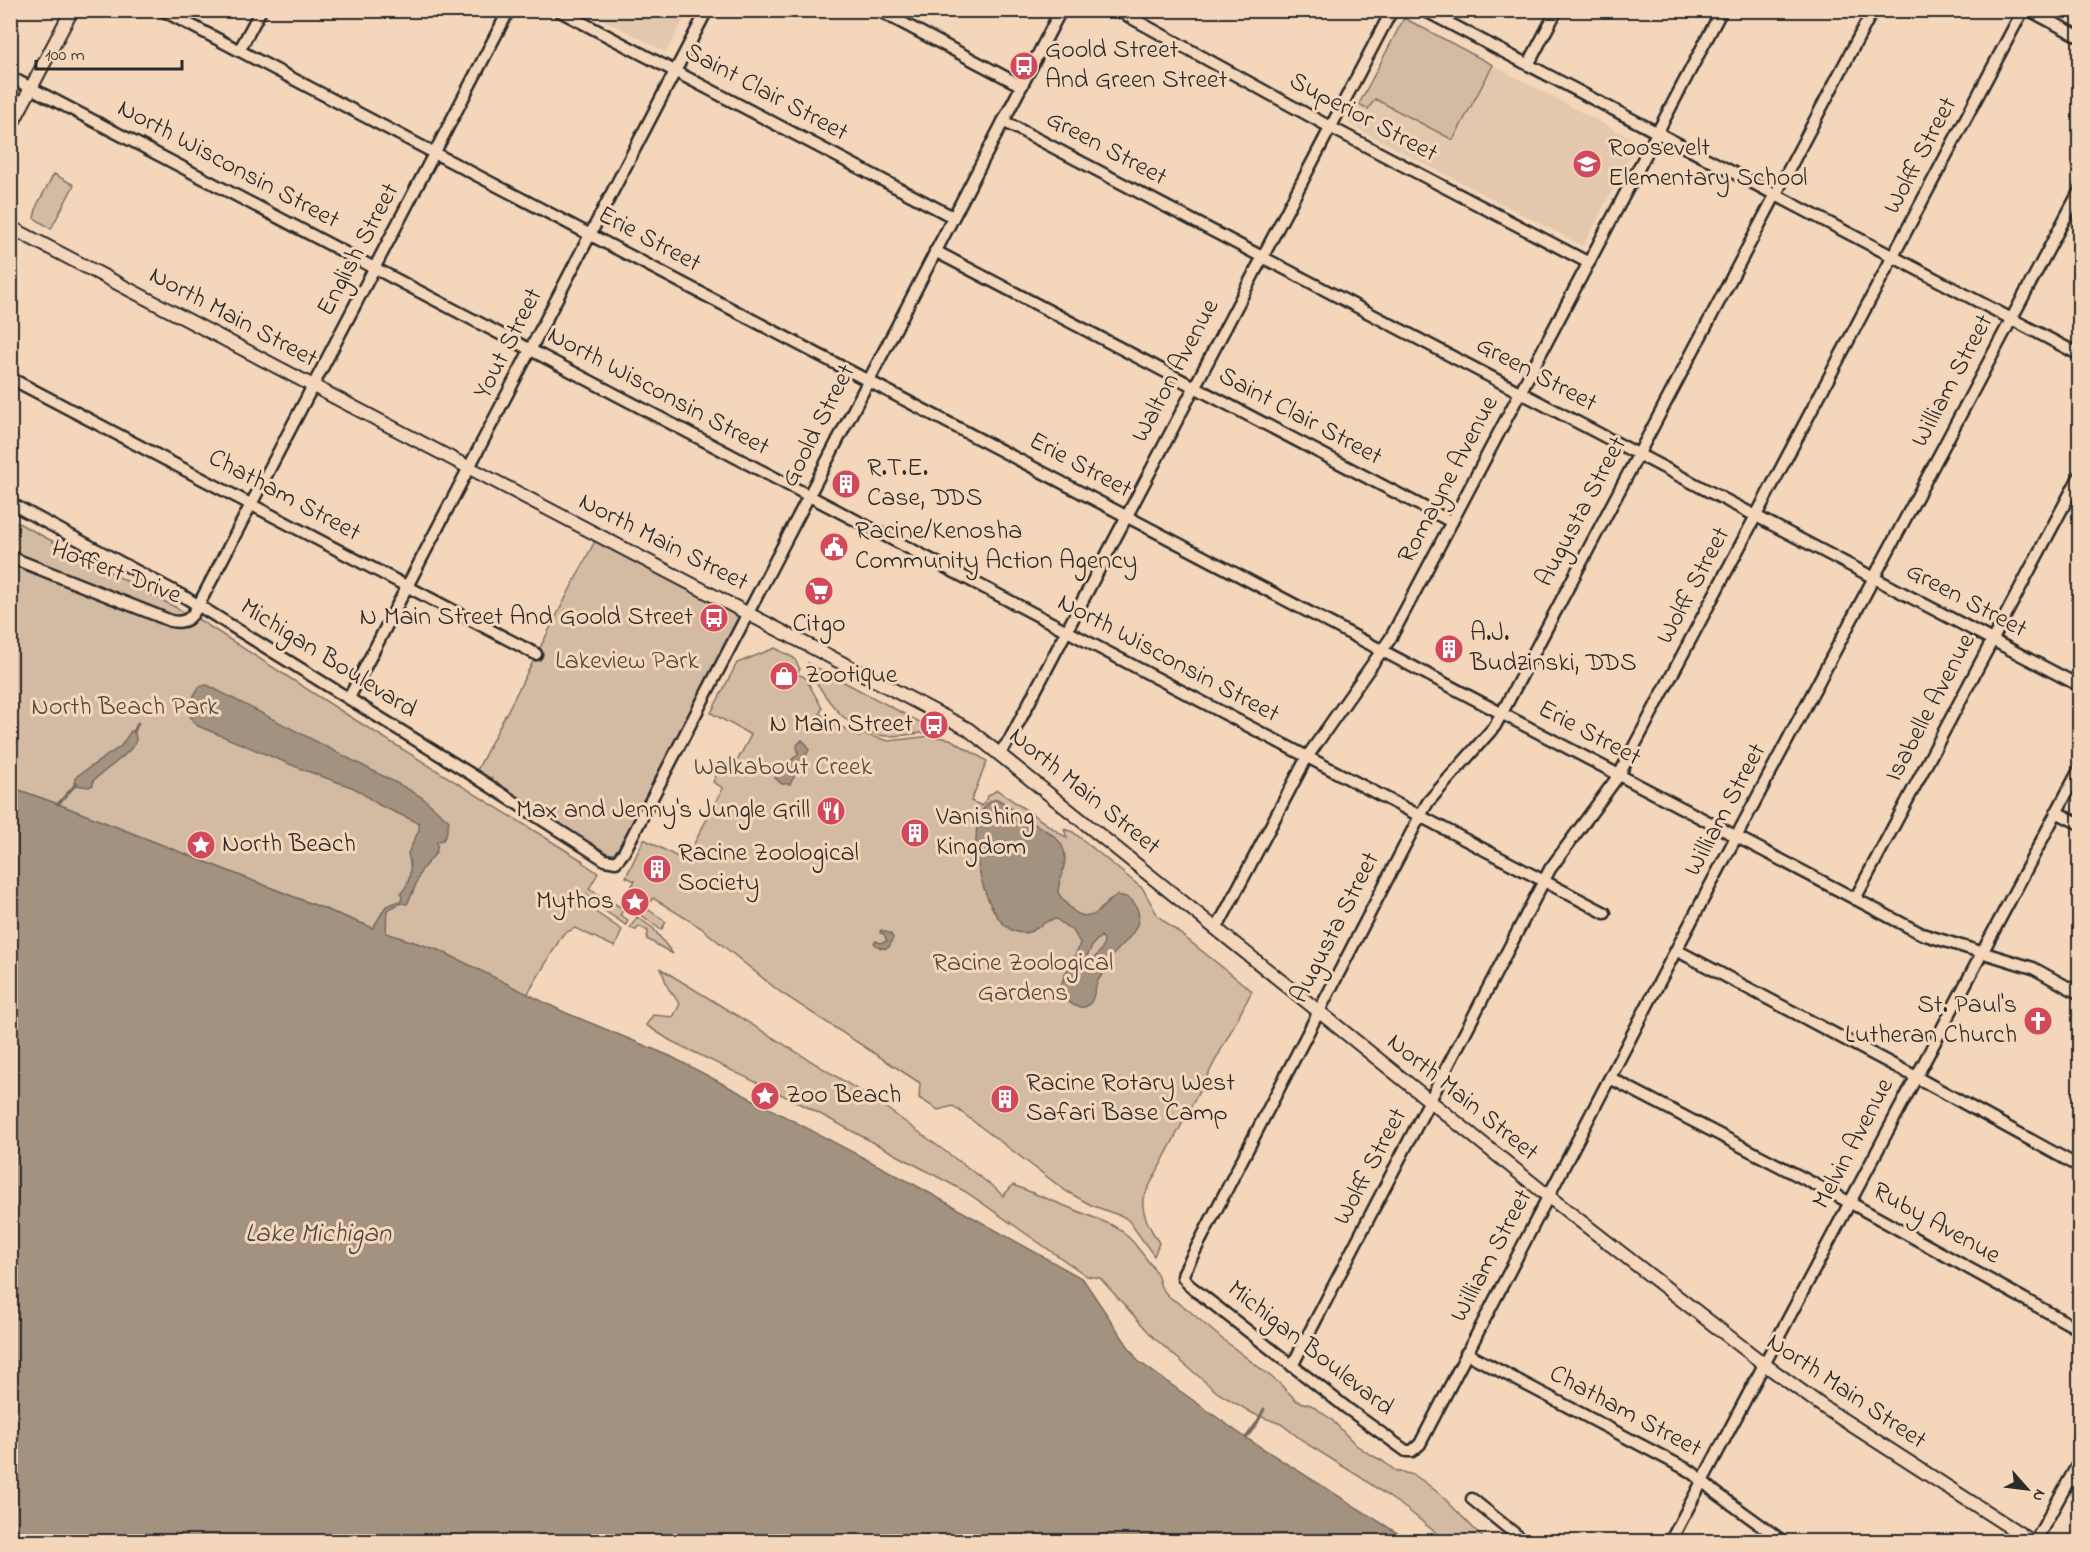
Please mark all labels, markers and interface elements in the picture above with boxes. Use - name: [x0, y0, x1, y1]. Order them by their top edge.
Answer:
- place label: Goold Street And Green Street: [1045, 32, 1228, 100]
- scale bar: [36, 33, 182, 71]
- street label: Saint Clair Street: [677, 34, 855, 152]
- text: 100 m: [45, 43, 85, 69]
- bus stop icon: Goold Street And Green Street: [1008, 50, 1040, 82]
- street label: Superior Street: [1282, 63, 1444, 173]
- street label: North Wisconsin Street: [110, 90, 346, 240]
- street label: Wolff Street: [1874, 90, 1968, 221]
- street label: Green Street: [1039, 101, 1174, 197]
- place label: Roosevelt Elementary School: [1608, 130, 1807, 198]
- school or university icon: Roosevelt Elementary School: [1571, 148, 1603, 180]
- street label: English Street: [308, 176, 410, 323]
- street label: Erie Street: [591, 197, 708, 283]
- street label: North Main Street: [142, 258, 324, 379]
- street label: Yout Street: [465, 282, 553, 406]
- street label: Walton Avenue: [1122, 292, 1230, 450]
- street label: William Street: [1902, 307, 2004, 454]
- street label: North Wisconsin Street: [540, 317, 776, 467]
- street label: Green Street: [1469, 327, 1604, 423]
- street label: Goold Street: [772, 358, 866, 494]
- street label: Saint Clair Street: [1211, 358, 1389, 476]
- street label: Romayne Avenue: [1389, 389, 1509, 571]
- street label: Erie Street: [1022, 423, 1139, 509]
- street label: Augusta Street: [1526, 430, 1638, 594]
- street label: Chatham Street: [201, 440, 367, 552]
- place label: R.T.E. Case, DDS: [867, 450, 982, 518]
- building icon: R.T.E. Case, DDS: [830, 468, 862, 500]
- street label: North Main Street: [571, 484, 755, 602]
- place label: Racine/Kenosha Community Action Agency: [855, 513, 1137, 581]
- street label: Wolff Street: [1647, 520, 1741, 651]
- street label: Hoffert Drive: [45, 531, 187, 615]
- public building icon: Racine/Kenosha Community Action Agency: [818, 531, 850, 563]
- street label: Green Street: [1899, 553, 2034, 649]
- supermarket icon: Citgo: [803, 575, 835, 607]
- street label: North Wisconsin Street: [1050, 584, 1286, 734]
- street label: Michigan Boulevard: [232, 589, 424, 729]
- place label: N Main Street And Goold Street: [360, 599, 693, 637]
- bus stop icon: N Main Street And Goold Street: [698, 602, 730, 634]
- place label: Citgo: [793, 606, 845, 644]
- place label: A.J. Budzinski, DDS: [1469, 615, 1637, 683]
- street label: Isabelle Avenue: [1876, 627, 1986, 789]
- building icon: A.J. Budzinski, DDS: [1433, 633, 1465, 665]
- park label: Lakeview Park: [555, 643, 699, 681]
- place label: Zootique: [805, 657, 898, 695]
- shop icon: Zootique: [768, 660, 800, 692]
- park label: North Beach Park: [31, 689, 219, 727]
- street label: Erie Street: [1531, 691, 1648, 777]
- place label: N Main Street: [770, 706, 913, 744]
- bus stop icon: N Main Street: [918, 709, 950, 741]
- street label: North Main Street: [1000, 719, 1168, 865]
- street label: William Street: [1675, 736, 1777, 883]
- park label: Walkabout Creek: [694, 749, 873, 787]
- place label: Max and Jenny's Jungle Grill: [516, 792, 810, 830]
- restaurant icon: Max and Jenny's Jungle Grill: [815, 795, 847, 827]
- place label: Vanishing Kingdom: [935, 799, 1035, 867]
- building icon: Vanishing Kingdom: [899, 817, 931, 849]
- place label: North Beach: [222, 826, 356, 864]
- place icon: North Beach: [185, 829, 217, 861]
- place label: Racine Zoological Society: [678, 835, 859, 903]
- street label: Augusta Street: [1282, 845, 1391, 1010]
- building icon: Racine Zoological Society: [641, 853, 673, 885]
- place label: Mythos: [536, 883, 614, 921]
- place icon: Mythos: [619, 886, 651, 918]
- park label: Racine Zoological Gardens: [933, 945, 1113, 1013]
- place label: St. Paul's Lutheran Church: [1845, 987, 2017, 1055]
- church icon: St. Paul's Lutheran Church: [2022, 1005, 2054, 1037]
- street label: North Main Street: [1378, 1025, 1546, 1171]
- place label: Racine Rotary West Safari Base Camp: [1026, 1065, 1235, 1133]
- street label: Melvin Avenue: [1804, 1071, 1905, 1216]
- place label: Zoo Beach: [786, 1077, 901, 1115]
- place icon: Zoo Beach: [749, 1080, 781, 1112]
- building icon: Racine Rotary West Safari Base Camp: [989, 1083, 1021, 1115]
- street label: Wolff Street: [1324, 1101, 1418, 1232]
- street label: Ruby Avenue: [1865, 1173, 2007, 1275]
- street label: William Street: [1441, 1182, 1543, 1329]
- water label: Lake Michigan: [245, 1215, 392, 1255]
- street label: Michigan Boulevard: [1218, 1272, 1402, 1427]
- street label: North Main Street: [1758, 1324, 1934, 1460]
- street label: Chatham Street: [1542, 1356, 1708, 1468]
- north arrow: [1997, 1459, 2057, 1519]
- text: N: [2025, 1485, 2052, 1506]

